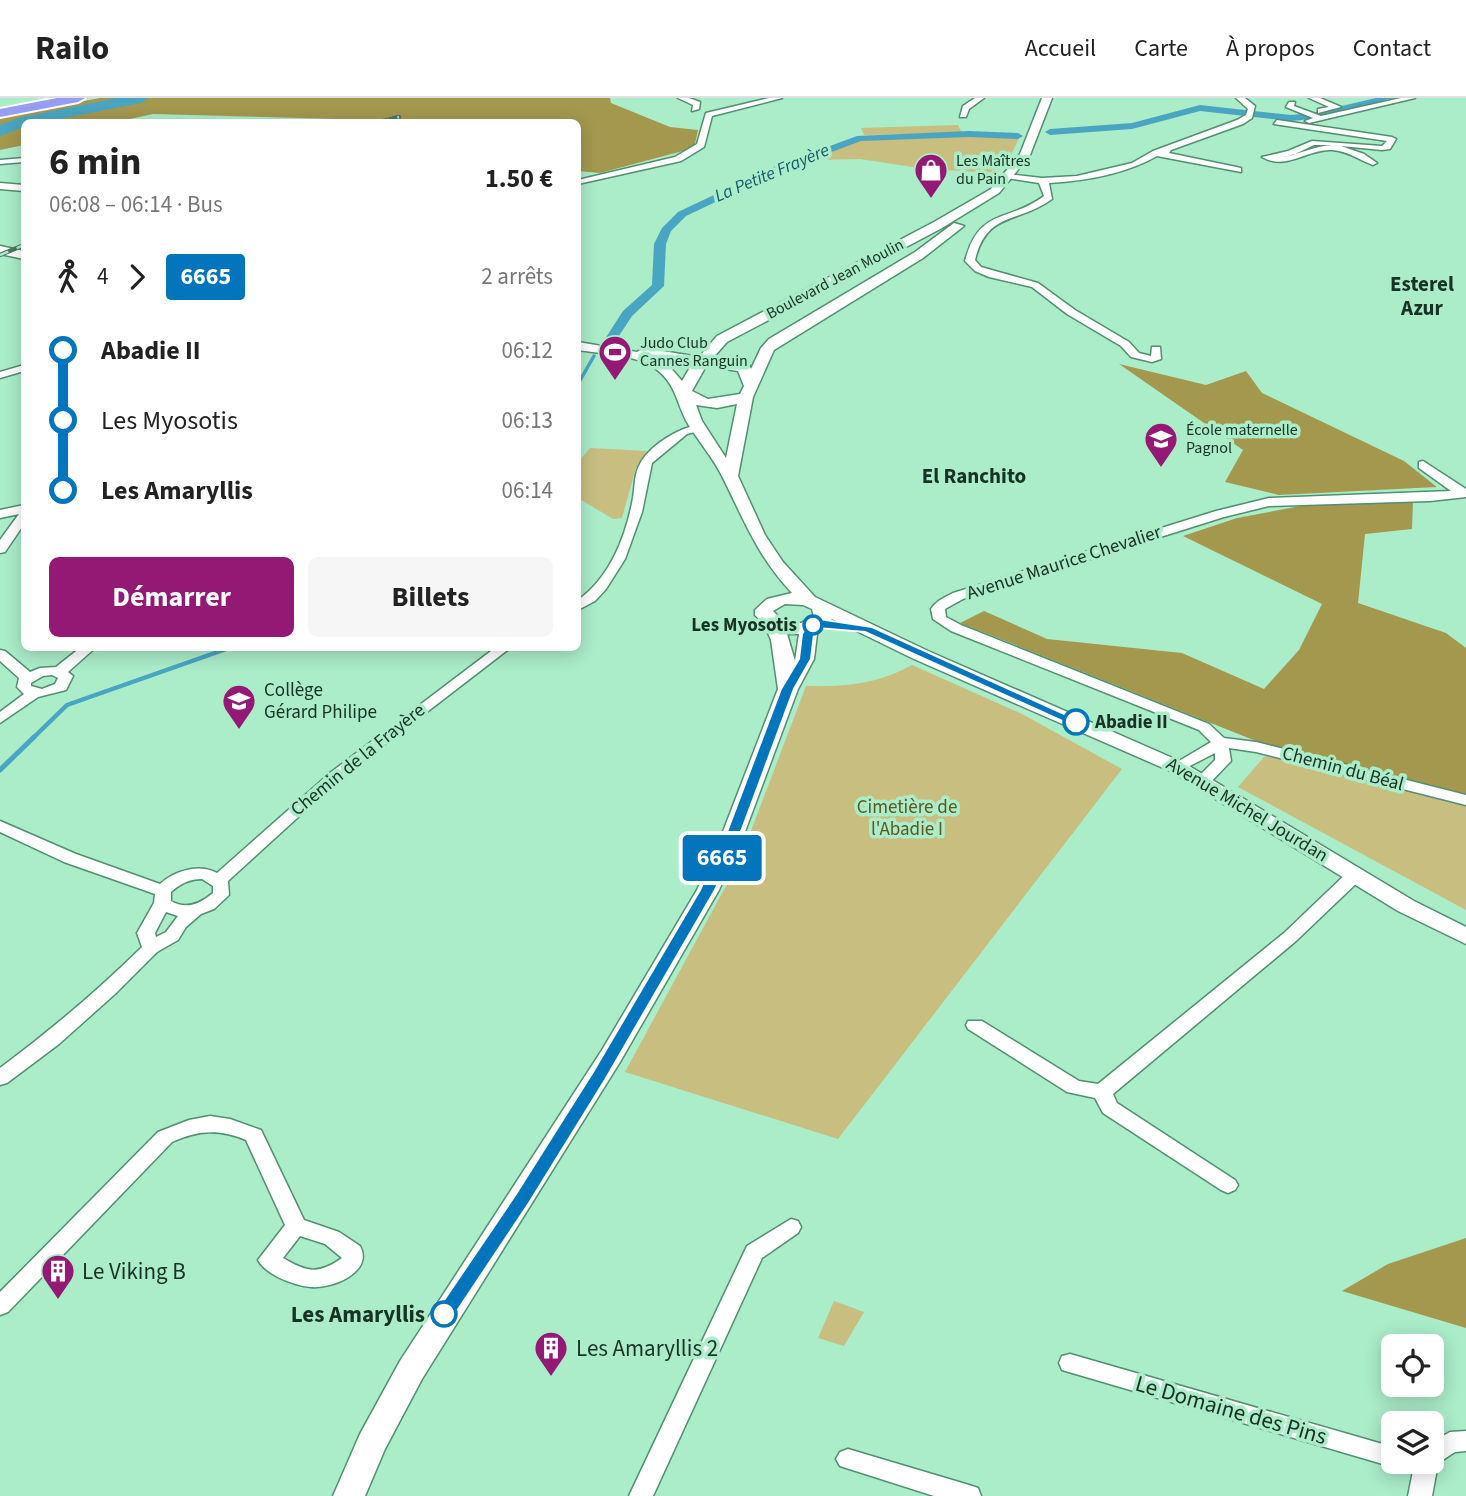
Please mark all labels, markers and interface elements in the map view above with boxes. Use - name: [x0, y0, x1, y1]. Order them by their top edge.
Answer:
- text: Railo: [35, 25, 109, 72]
- text: Accueil: [1025, 31, 1096, 66]
- text: Carte: [1134, 31, 1188, 66]
- text: À propos: [1226, 31, 1315, 66]
- text: Contact: [1353, 31, 1431, 66]
- text: 6 min: [49, 135, 141, 189]
- water label: La Petite Frayère: [711, 137, 833, 208]
- place label: Les Maîtres du Pain: [956, 150, 1031, 190]
- shop icon: Les Maîtres du Pain: [912, 151, 950, 200]
- text: 1.50 €: [485, 160, 553, 197]
- text: 06:08 – 06:14 · Bus: [49, 188, 223, 221]
- street label: Boulevard Jean Moulin: [762, 233, 908, 325]
- icon: walk: [49, 258, 87, 296]
- icon: forward: [118, 258, 156, 296]
- text: 6665: [180, 259, 231, 294]
- text: 4: [97, 260, 108, 293]
- text: 2 arrêts: [481, 260, 553, 293]
- district label: Esterel Azur: [1390, 269, 1454, 323]
- text: Abadie II: [101, 332, 201, 369]
- place label: Judo Club Cannes Ranguin: [640, 332, 748, 372]
- sports icon: Judo Club Cannes Ranguin: [596, 333, 634, 382]
- text: 06:12: [502, 334, 553, 367]
- text: Les Myosotis: [101, 402, 238, 439]
- text: 06:13: [502, 404, 553, 437]
- place label: École maternelle Pagnol: [1186, 419, 1298, 459]
- school or university icon: École maternelle Pagnol: [1142, 420, 1180, 469]
- district label: El Ranchito: [922, 461, 1026, 491]
- text: Les Amaryllis: [101, 472, 253, 509]
- text: 06:14: [502, 474, 553, 507]
- street label: Avenue Maurice Chevalier: [963, 519, 1165, 607]
- button: Démarrer: [49, 557, 294, 637]
- button: Billets: [308, 557, 553, 637]
- place label: Les Myosotis: [691, 612, 797, 639]
- marker: Les Myosotis: [803, 615, 823, 635]
- place label: Collège Gérard Philipe: [264, 677, 377, 726]
- school or university icon: Collège Gérard Philipe: [220, 682, 258, 731]
- street label: Chemin de la Frayère: [285, 697, 431, 823]
- marker: Abadie II: [1063, 709, 1089, 735]
- place label: Abadie II: [1094, 709, 1168, 736]
- street label: Chemin du Béal: [1279, 740, 1407, 798]
- street label: Avenue Michel Jourdan: [1161, 751, 1333, 869]
- park label: Cimetière de l'Abadie I: [857, 794, 957, 843]
- line badge: 6665: [673, 835, 771, 881]
- text: 6665: [697, 840, 747, 875]
- building icon: Le Viking B: [39, 1252, 77, 1301]
- place label: Le Viking B: [82, 1255, 186, 1288]
- place label: Les Amaryllis: [291, 1298, 425, 1331]
- marker: Les Amaryllis: [431, 1301, 457, 1327]
- building icon: Les Amaryllis 2: [532, 1329, 570, 1378]
- place label: Les Amaryllis 2: [576, 1332, 718, 1365]
- map controls: [1381, 1334, 1444, 1474]
- button: locate: [1381, 1334, 1444, 1397]
- street label: Le Domaine des Pins: [1131, 1367, 1331, 1453]
- button: layers: [1381, 1411, 1444, 1474]

